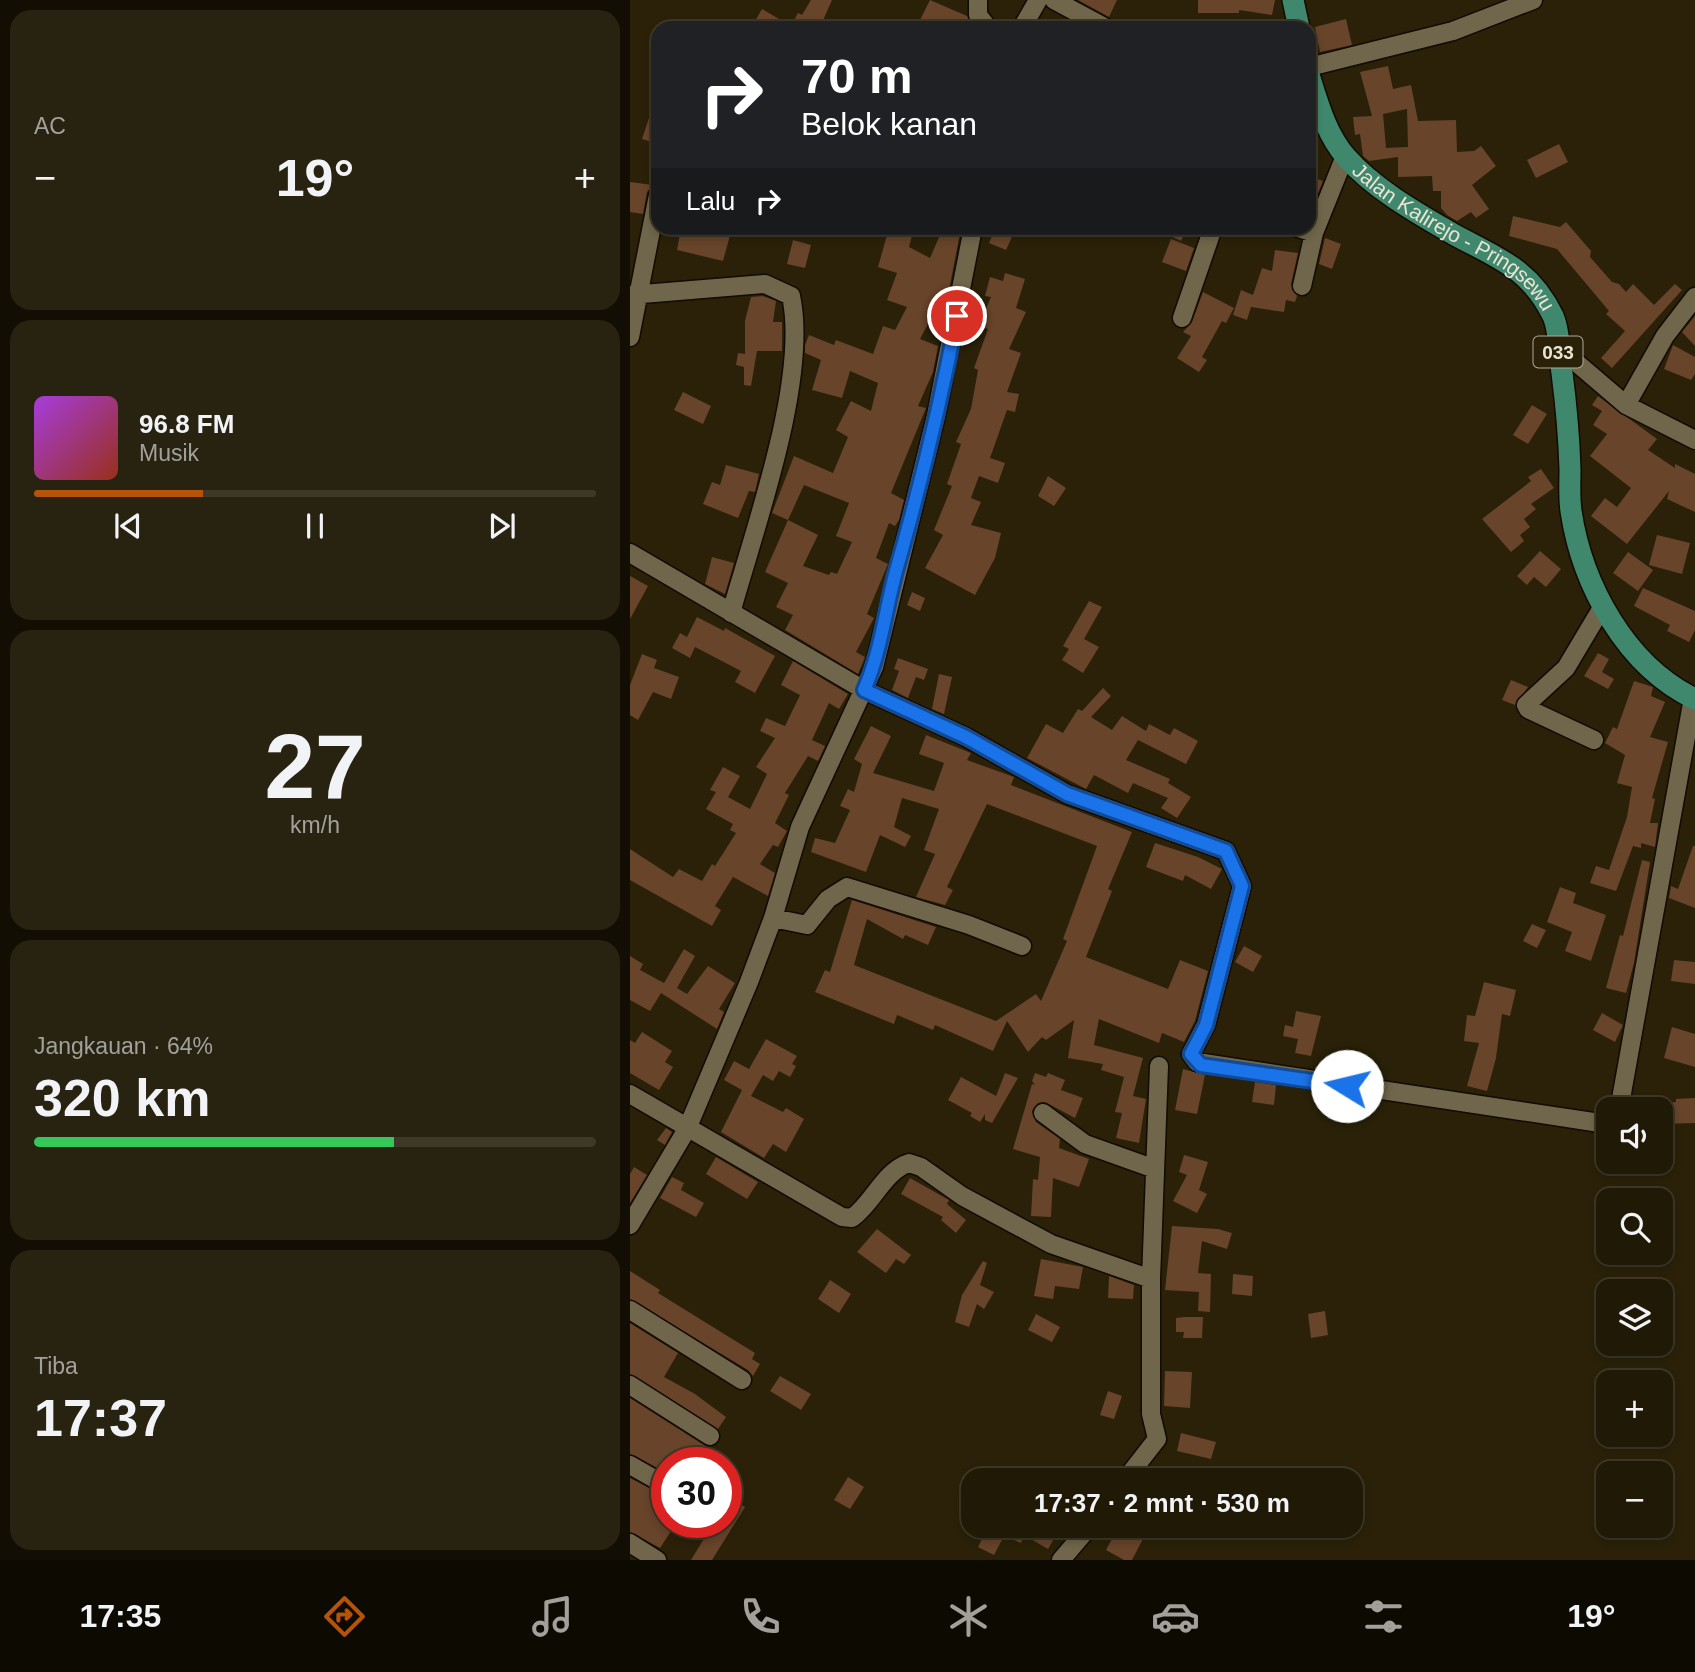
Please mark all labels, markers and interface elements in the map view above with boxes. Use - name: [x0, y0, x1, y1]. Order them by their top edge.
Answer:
- icon: right: [686, 49, 777, 140]
- text: 70 m: [801, 49, 913, 103]
- text: Belok kanan: [801, 106, 977, 142]
- text: AC: [34, 113, 66, 139]
- text: 19°: [276, 149, 354, 207]
- text: −: [34, 157, 56, 199]
- text: +: [574, 157, 596, 199]
- street label: Jalan Kalirejo - Pringsewu: [1348, 158, 1560, 315]
- icon: right: [749, 182, 787, 220]
- text: Lalu: [686, 186, 735, 216]
- pin: [927, 286, 987, 346]
- icon: arrive: [938, 297, 976, 335]
- road number: 033: [1534, 336, 1583, 368]
- text: 96.8 FM: [139, 409, 234, 439]
- text: Musik: [139, 440, 199, 466]
- icon: previous: [109, 507, 147, 545]
- icon: pause: [296, 507, 334, 545]
- icon: next: [483, 507, 521, 545]
- text: 27: [264, 716, 366, 817]
- text: km/h: [290, 812, 340, 838]
- text: Jangkauan · 64%: [34, 1033, 213, 1059]
- position arrow: [1310, 1049, 1384, 1123]
- text: 320 km: [34, 1069, 210, 1127]
- map controls: [1596, 1097, 1673, 1538]
- button: sound: [1596, 1097, 1673, 1174]
- button: search: [1596, 1188, 1673, 1265]
- button: layers: [1596, 1279, 1673, 1356]
- text: Tiba: [34, 1353, 78, 1379]
- button: +: [1596, 1370, 1673, 1447]
- text: 17:37: [34, 1389, 167, 1447]
- speed limit sign: 30: [651, 1447, 742, 1538]
- button: −: [1596, 1461, 1673, 1538]
- text: 17:37 · 2 mnt · 530 m: [1034, 1488, 1290, 1518]
- icon: directions: [320, 1592, 369, 1641]
- icon: music: [528, 1592, 577, 1641]
- icon: phone: [736, 1592, 785, 1641]
- icon: climate: [944, 1592, 993, 1641]
- icon: car: [1151, 1592, 1200, 1641]
- icon: filters: [1359, 1592, 1408, 1641]
- text: 17:35: [79, 1598, 161, 1634]
- text: 19°: [1567, 1598, 1616, 1634]

